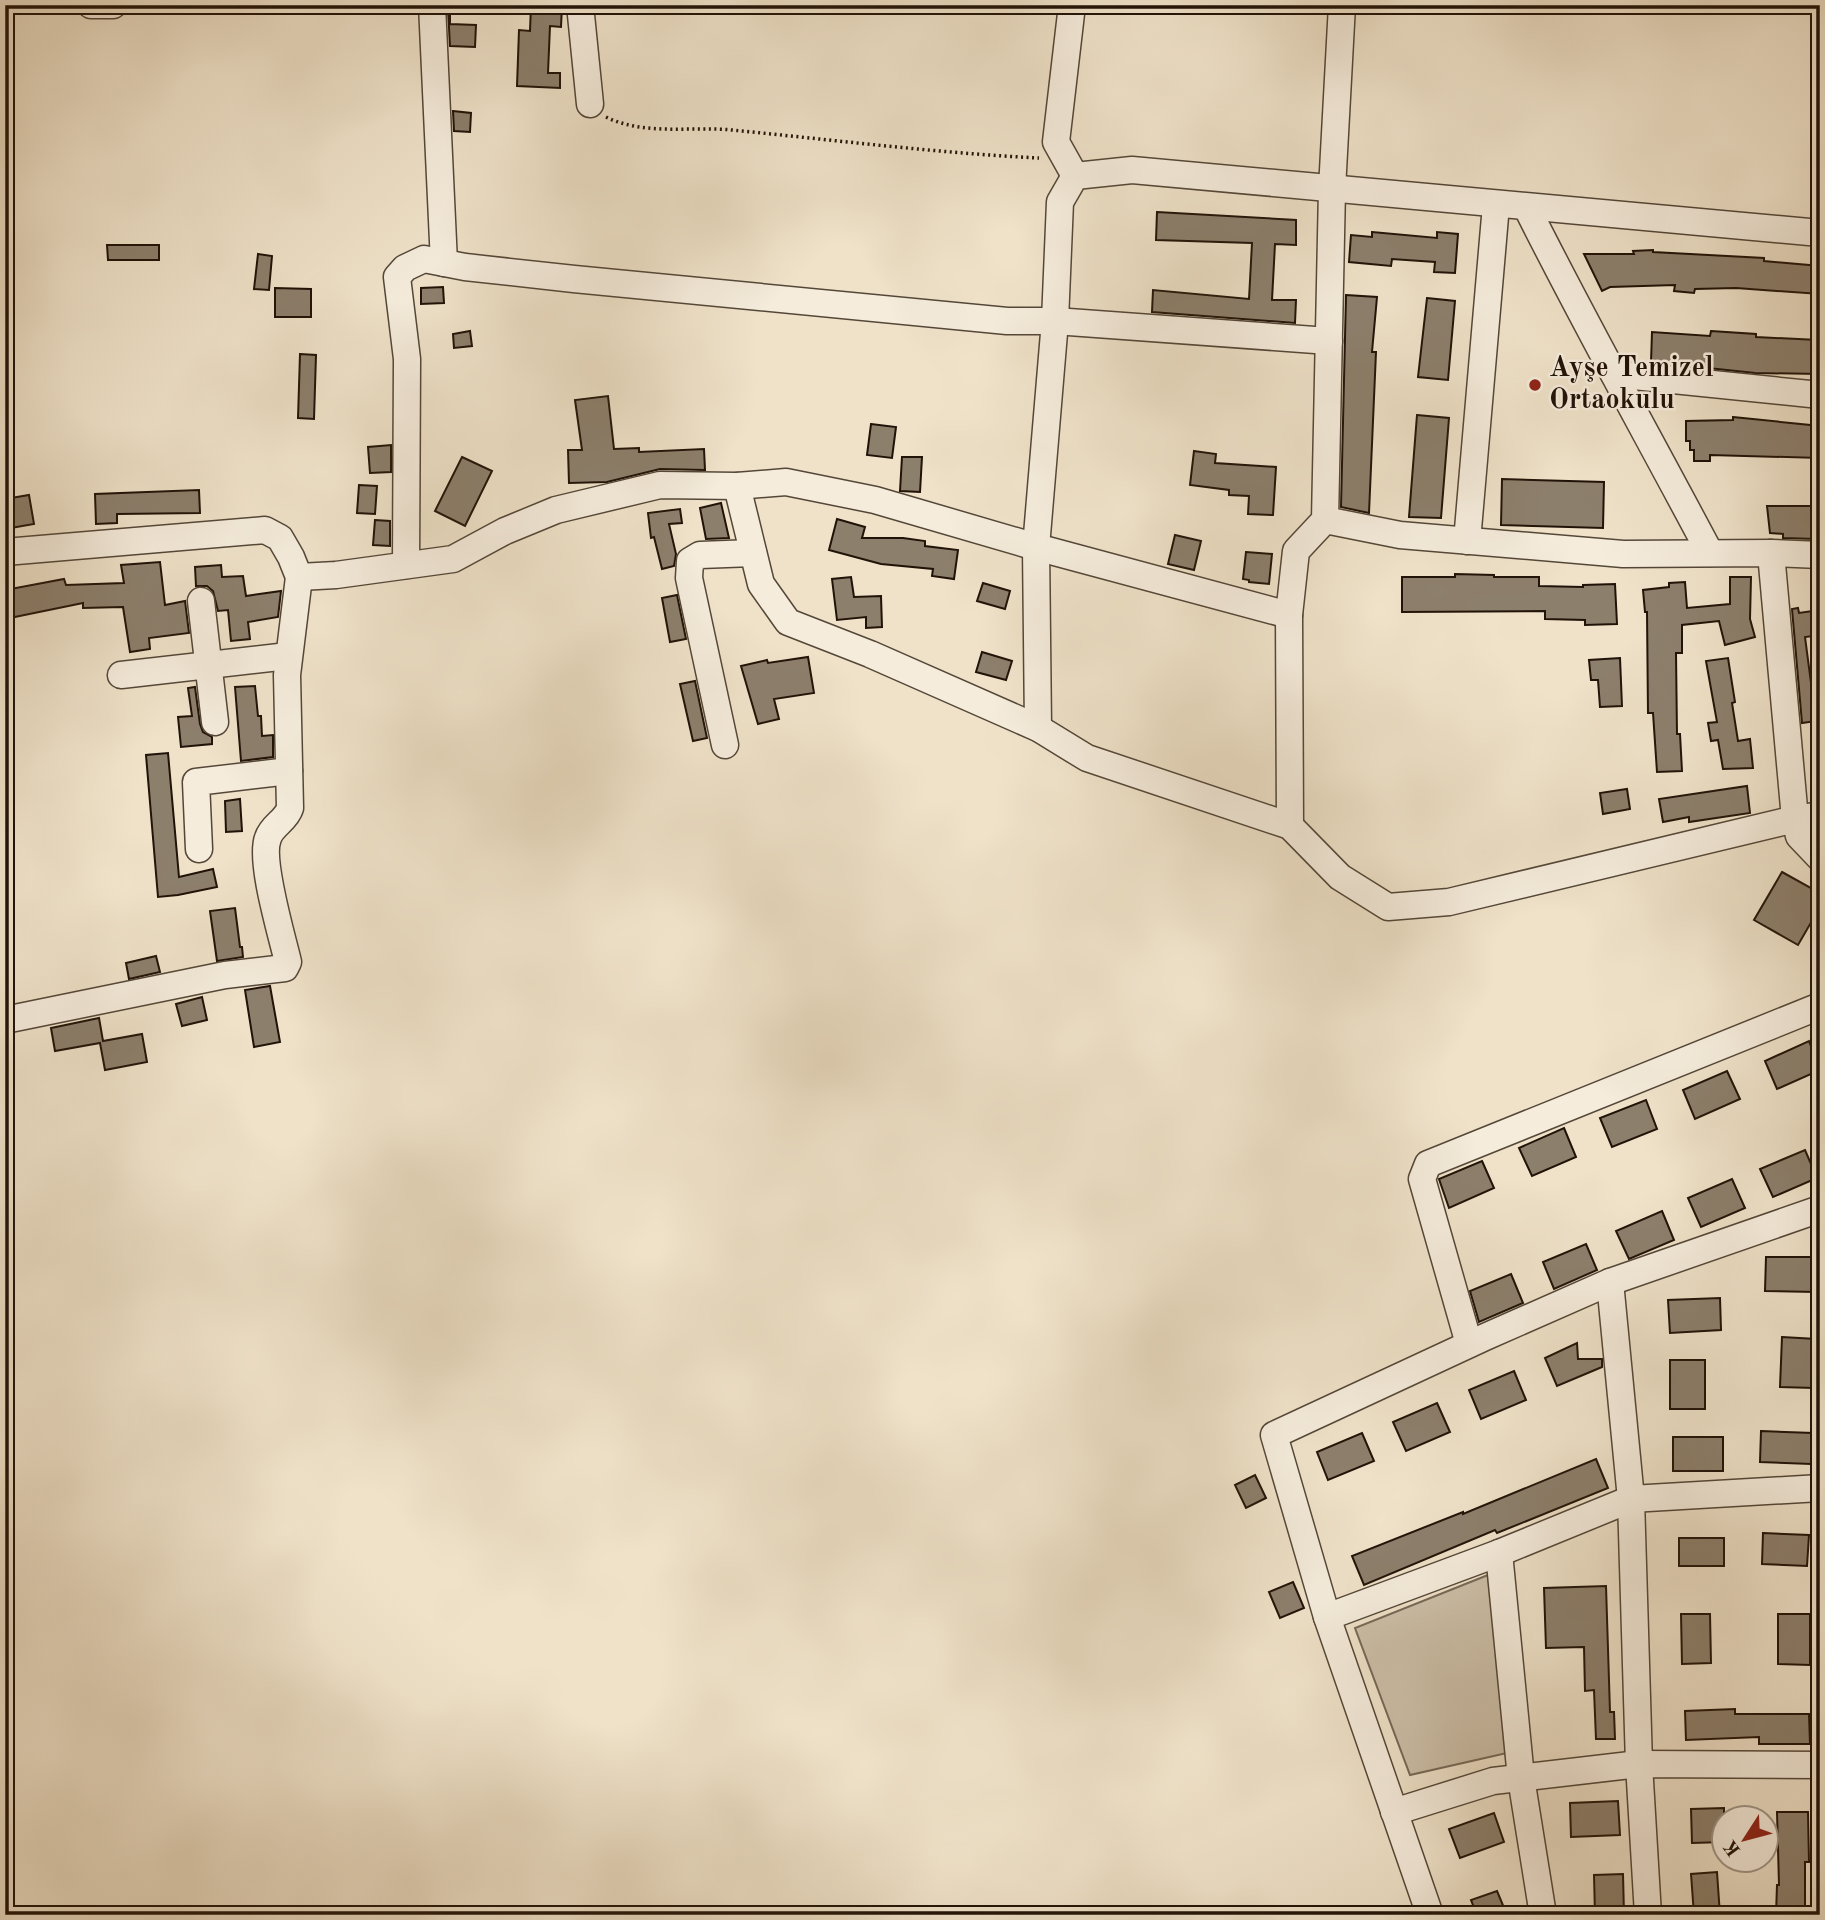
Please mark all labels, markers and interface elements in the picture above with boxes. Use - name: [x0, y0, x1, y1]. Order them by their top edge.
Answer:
- place label: Ayşe Temizel Ortaokulu: [1549, 355, 1714, 415]
- marker: Ayşe Temizel Ortaokulu: [1527, 377, 1543, 393]
- north arrow: [1710, 1804, 1780, 1874]
- text: K: [1721, 1836, 1745, 1859]

